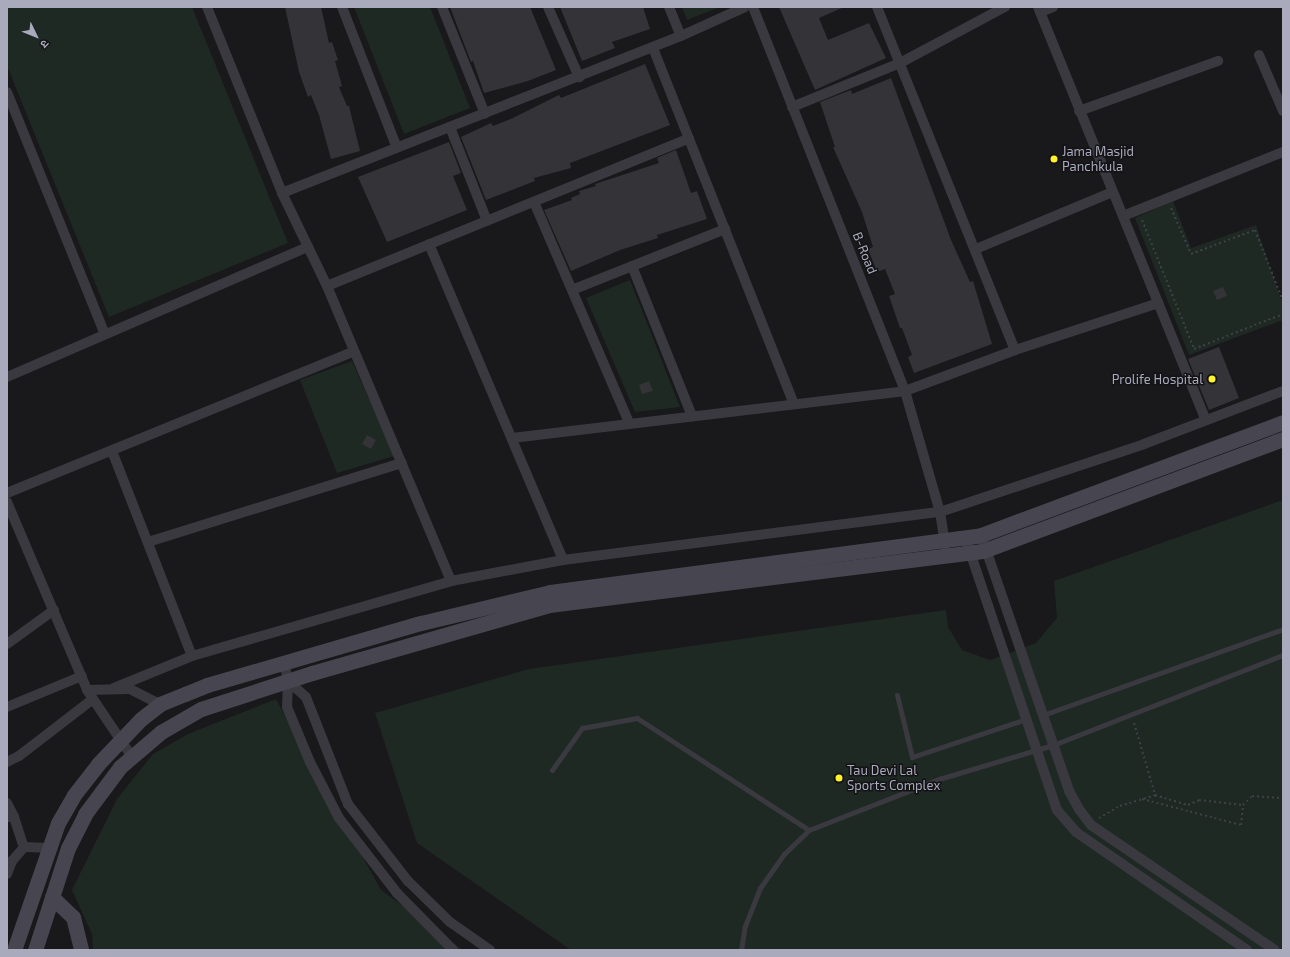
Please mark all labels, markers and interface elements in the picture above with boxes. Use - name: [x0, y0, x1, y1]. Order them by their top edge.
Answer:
- north arrow: [16, 16, 56, 56]
- text: उ: [38, 38, 52, 51]
- place label: Jama Masjid Panchkula: [1062, 144, 1134, 175]
- marker: Jama Masjid Panchkula: [1049, 154, 1059, 164]
- street label: B-Road: [850, 230, 880, 276]
- place label: Prolife Hospital: [1112, 371, 1203, 387]
- marker: Prolife Hospital: [1206, 373, 1218, 385]
- place label: Tau Devi Lal Sports Complex: [847, 763, 940, 794]
- marker: Tau Devi Lal Sports Complex: [834, 773, 844, 783]

